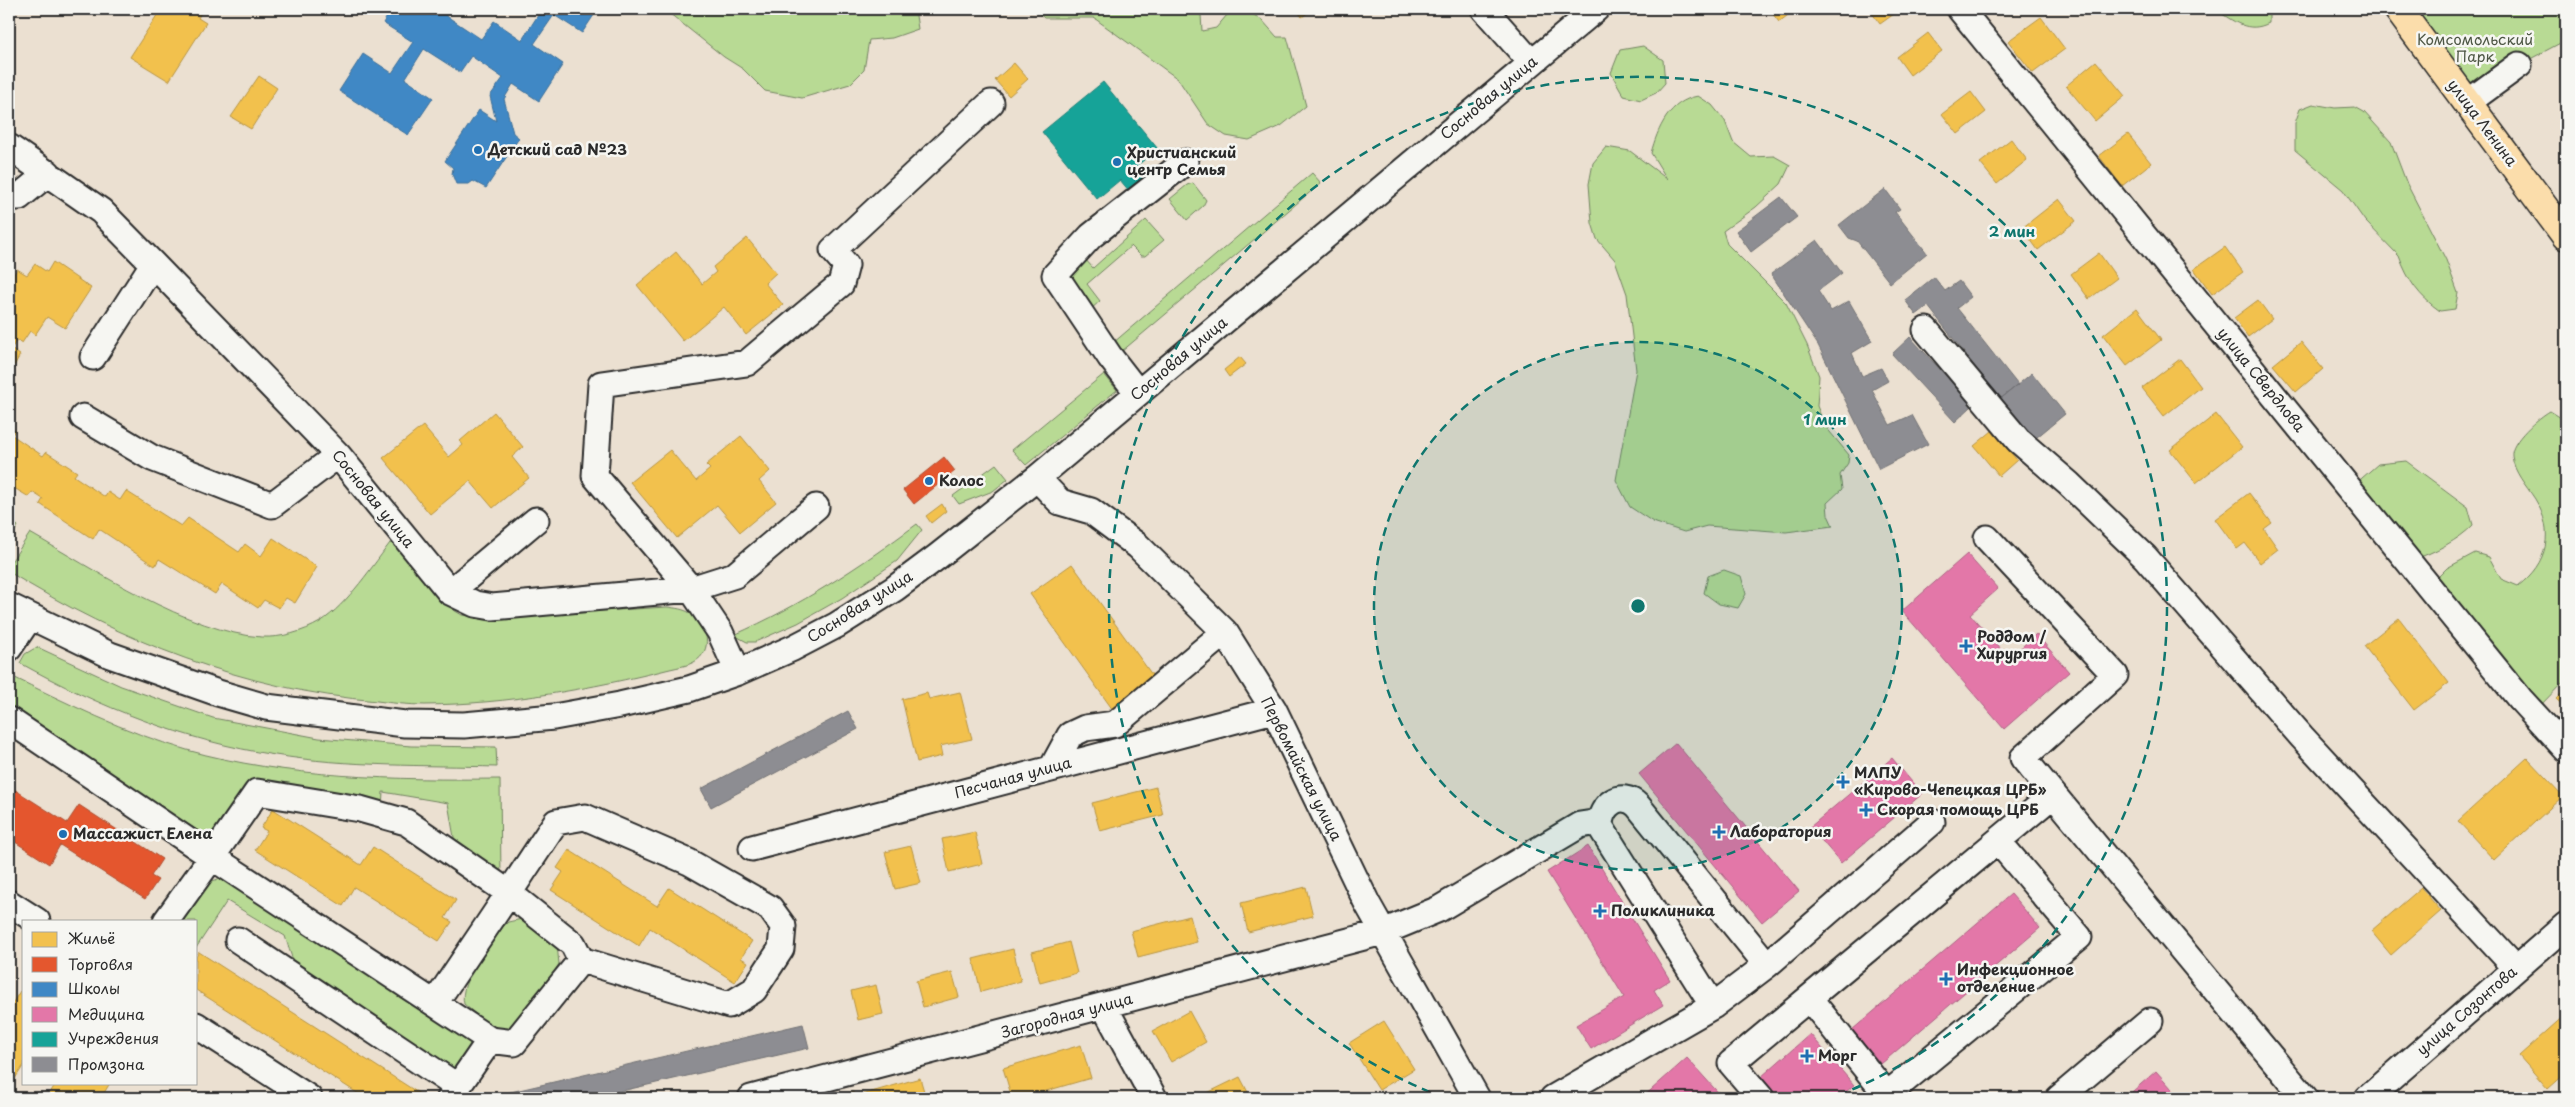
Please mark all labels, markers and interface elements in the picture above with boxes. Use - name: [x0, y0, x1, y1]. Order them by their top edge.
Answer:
- park label: Комсомольский Парк: [2417, 27, 2533, 67]
- street label: Сосновая улица: [1434, 49, 1542, 144]
- street label: улица Ленина: [2443, 74, 2524, 171]
- place label: Детский сад №23: [487, 137, 627, 160]
- place label: Христианский центр Семья: [1127, 140, 1236, 180]
- marker: Детский сад №23: [472, 144, 484, 156]
- marker: Христианский центр Семья: [1111, 156, 1123, 168]
- text: 2 мин: [1989, 219, 2036, 242]
- street label: Сосновая улица: [1124, 310, 1232, 405]
- street label: улица Свердлова: [2213, 322, 2312, 437]
- text: 1 мин: [1803, 407, 1847, 430]
- street label: Сосновая улица: [327, 444, 421, 553]
- place label: Колос: [939, 468, 984, 491]
- marker: Колос: [923, 475, 935, 487]
- street label: Сосновая улица: [802, 564, 917, 647]
- centre of rings: [1629, 597, 1647, 615]
- place label: Роддом / Хирургия: [1977, 624, 2047, 664]
- marker: Роддом / Хирургия: [1959, 639, 1973, 653]
- street label: Первомайская улица: [1256, 692, 1349, 845]
- street label: Песчаная улица: [951, 750, 1074, 803]
- place label: МЛПУ «Кирово-Чепецкая ЦРБ»: [1854, 760, 2047, 800]
- marker: МЛПУ «Кирово-Чепецкая ЦРБ»: [1836, 775, 1850, 789]
- place label: Скорая помощь ЦРБ: [1877, 797, 2039, 820]
- marker: Скорая помощь ЦРБ: [1859, 803, 1873, 817]
- place label: Лаборатория: [1730, 819, 1831, 842]
- place label: Массажист Елена: [73, 821, 213, 844]
- marker: Лаборатория: [1712, 825, 1726, 839]
- marker: Массажист Елена: [57, 828, 69, 840]
- place label: Поликлиника: [1611, 898, 1716, 921]
- marker: Поликлиника: [1593, 904, 1607, 918]
- legend: [22, 920, 198, 1084]
- text: Жильё: [67, 926, 115, 949]
- text: Торговля: [68, 952, 133, 975]
- place label: Инфекционное отделение: [1957, 957, 2074, 997]
- street label: улица Созонтова: [2411, 959, 2522, 1060]
- marker: Инфекционное отделение: [1939, 972, 1953, 986]
- text: Школы: [68, 976, 120, 999]
- street label: Загородная улица: [998, 986, 1135, 1043]
- text: Медицина: [68, 1002, 145, 1025]
- text: Учреждения: [68, 1026, 159, 1049]
- place label: Морг: [1818, 1043, 1858, 1066]
- marker: Морг: [1800, 1049, 1814, 1063]
- text: Промзона: [68, 1052, 145, 1075]

